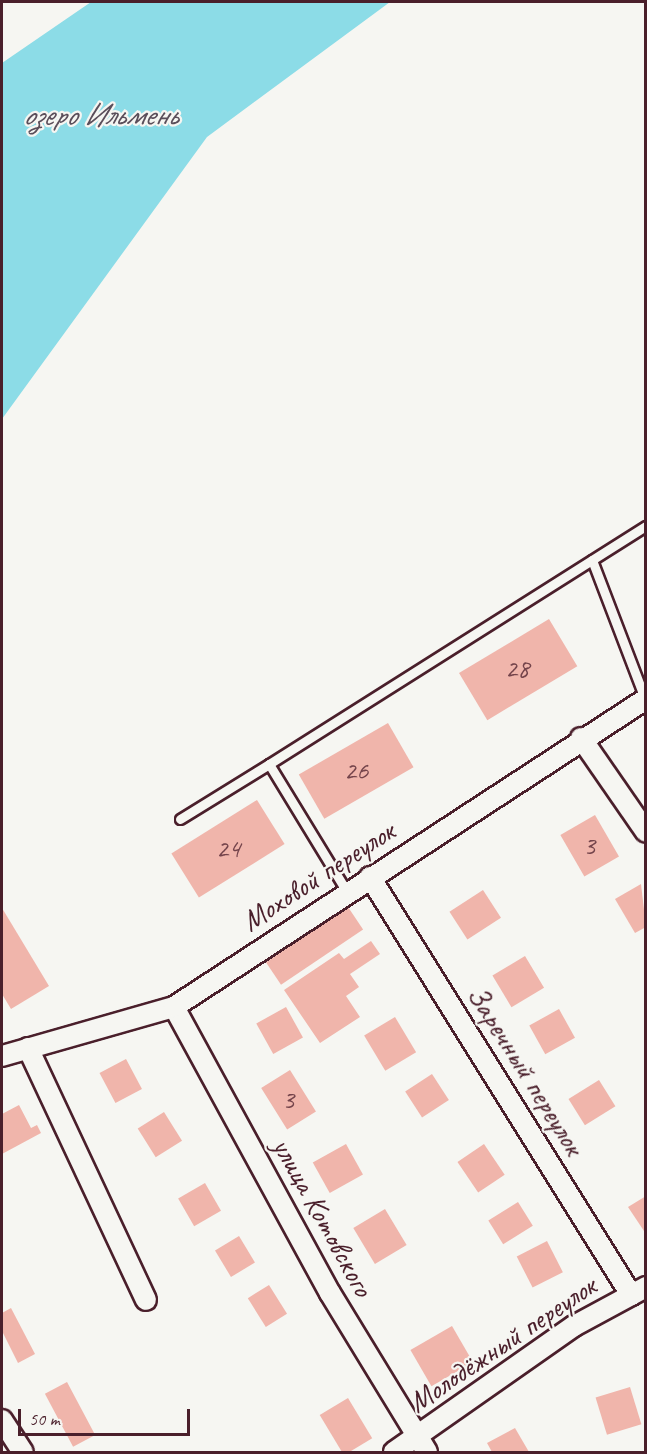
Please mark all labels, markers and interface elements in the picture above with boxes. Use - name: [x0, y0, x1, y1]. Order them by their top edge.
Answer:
- water label: озеро Ильмень: [25, 96, 175, 134]
- house number: 28: [505, 653, 529, 685]
- house number: 26: [344, 755, 368, 787]
- street label: Моховой переулок: [235, 813, 401, 939]
- house number: 3: [583, 830, 595, 862]
- house number: 24: [216, 833, 240, 865]
- street label: Заречный переулок: [460, 979, 592, 1161]
- house number: 3: [282, 1084, 294, 1116]
- street label: улица Котовского: [265, 1132, 381, 1302]
- street label: Молодёжный переулок: [401, 1268, 603, 1420]
- scale bar: [21, 1397, 194, 1435]
- text: 50 m: [29, 1408, 60, 1430]

